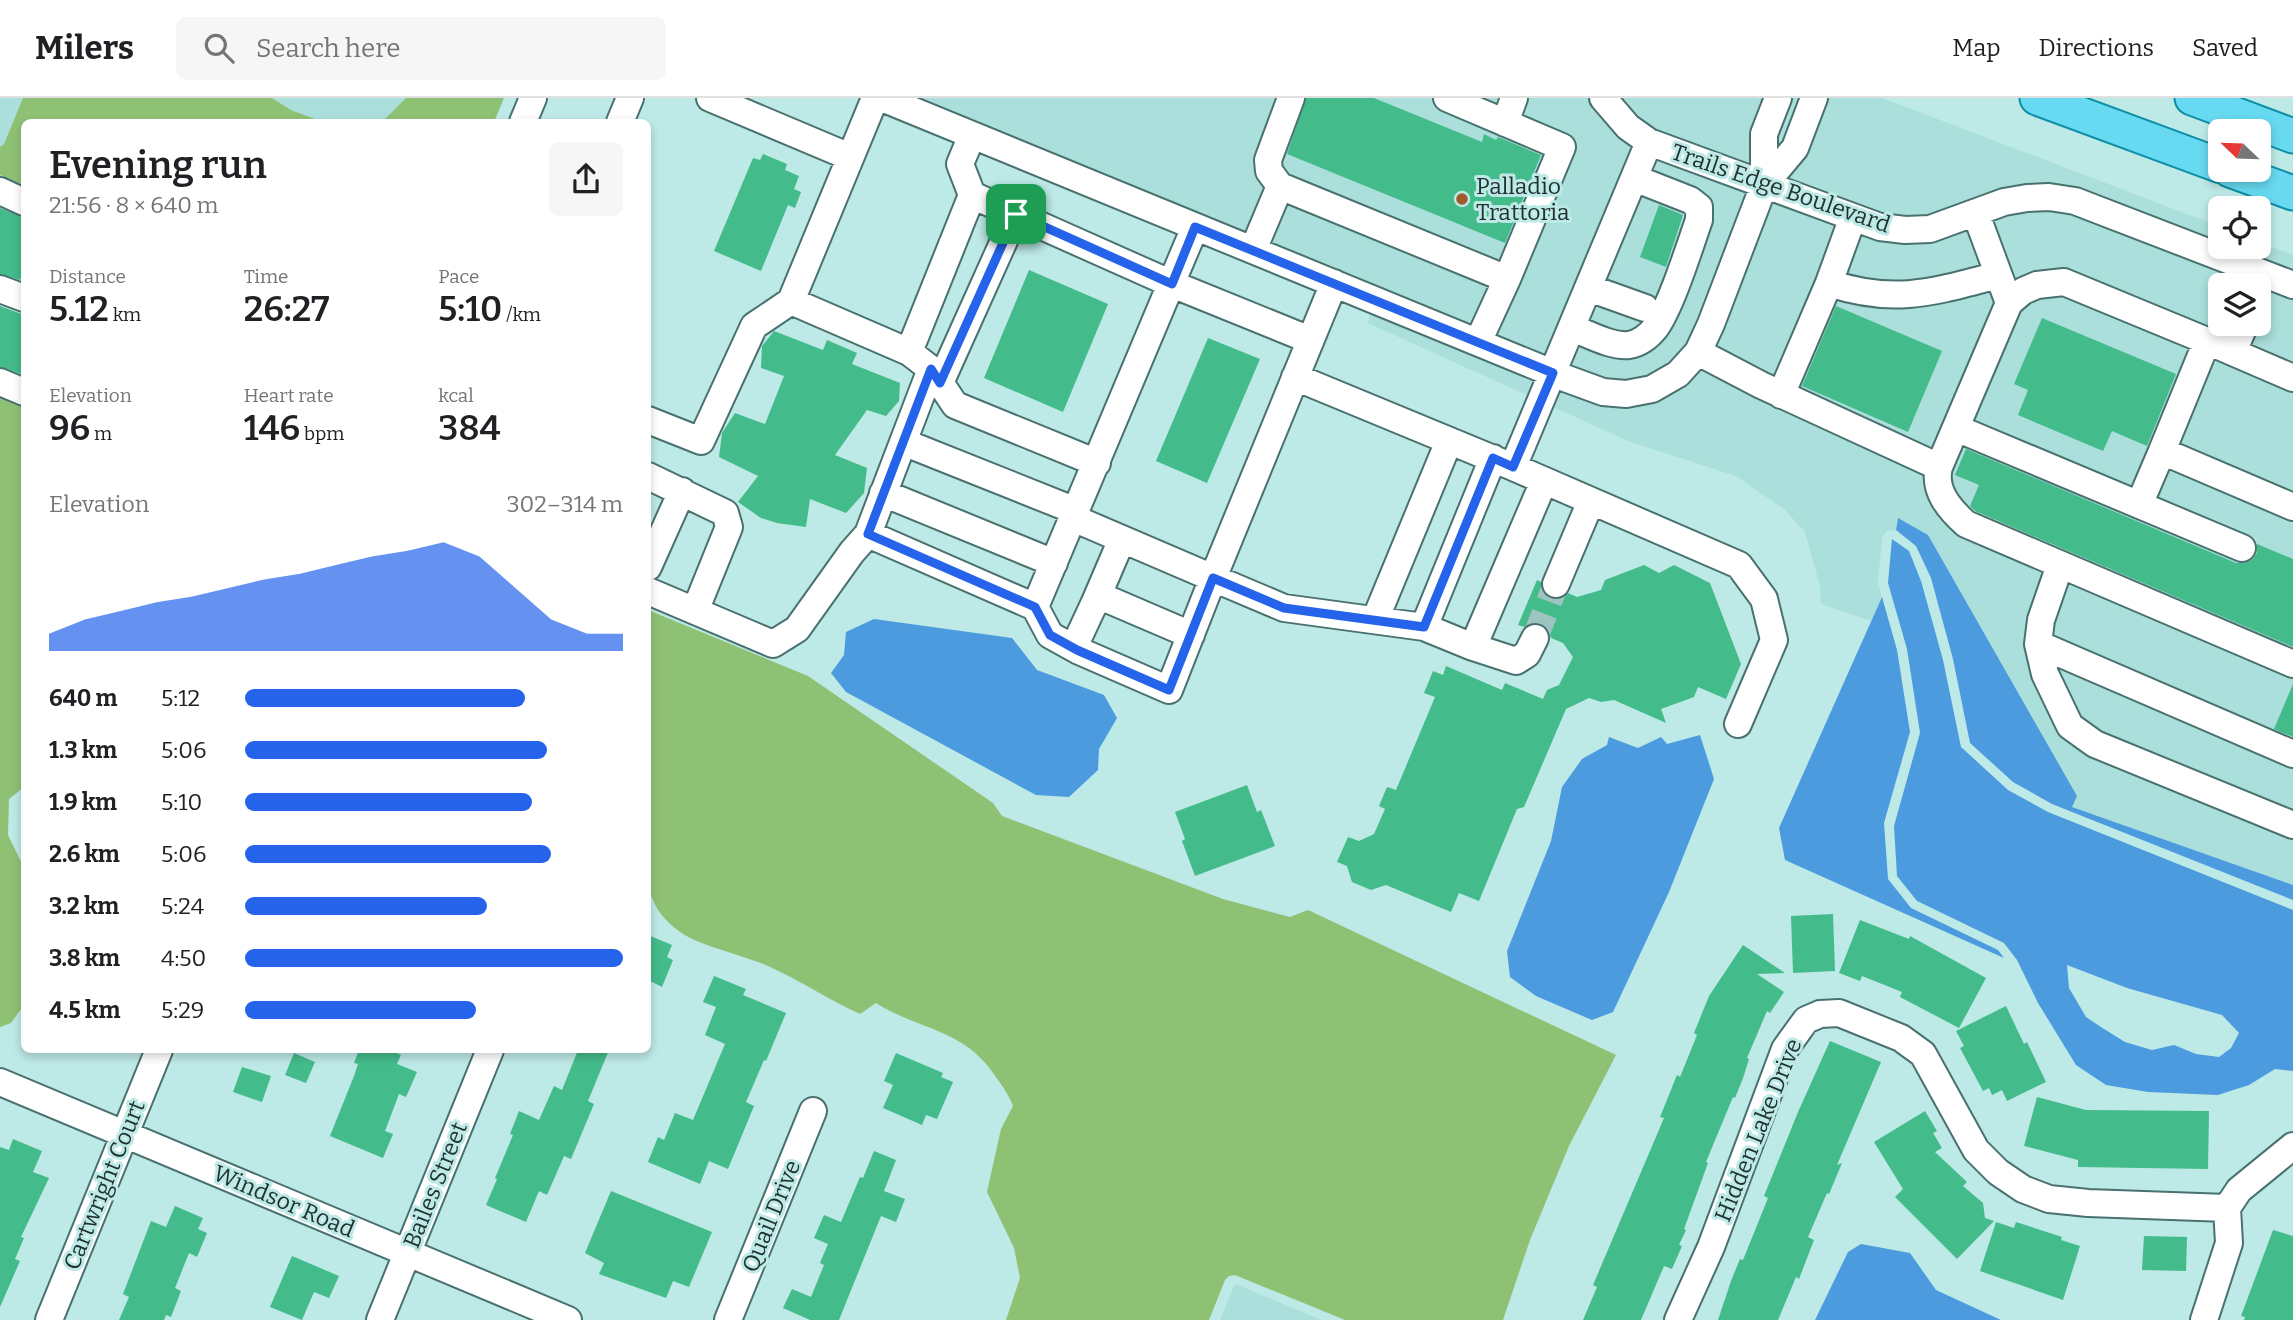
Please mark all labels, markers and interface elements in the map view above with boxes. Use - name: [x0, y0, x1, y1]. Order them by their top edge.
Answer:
- search box: [176, 17, 666, 80]
- text: Milers: [35, 28, 134, 68]
- icon: search: [200, 29, 238, 67]
- text: Search here: [256, 33, 400, 64]
- text: Map: [1952, 34, 2001, 62]
- text: Directions: [2039, 34, 2154, 62]
- text: Saved: [2192, 34, 2258, 62]
- north arrow: [2208, 119, 2272, 182]
- map controls: [2208, 119, 2271, 336]
- street label: Trails Edge Boulevard: [1668, 137, 1894, 239]
- text: Evening run: [49, 142, 267, 188]
- button: share: [549, 142, 623, 216]
- place label: Palladio Trattoria: [1476, 172, 1570, 226]
- pin: [986, 184, 1046, 244]
- text: 21:56 · 8 × 640 m: [49, 191, 219, 219]
- marker: Palladio Trattoria: [1454, 191, 1470, 207]
- icon: arrive: [997, 195, 1035, 233]
- button: locate: [2208, 196, 2271, 259]
- text: Distance: [49, 265, 126, 288]
- text: Time: [244, 265, 289, 288]
- text: Pace: [438, 265, 479, 288]
- button: layers: [2208, 273, 2271, 336]
- text: 5.12: [49, 288, 109, 330]
- text: 26:27: [244, 288, 329, 330]
- text: 5:10: [438, 288, 502, 330]
- text: km: [109, 303, 141, 326]
- text: /km: [502, 303, 541, 326]
- text: Elevation: [49, 384, 132, 407]
- text: Heart rate: [244, 384, 334, 407]
- text: kcal: [438, 384, 474, 407]
- text: 96: [49, 407, 90, 449]
- text: 146: [244, 407, 300, 449]
- text: 384: [438, 407, 501, 449]
- text: m: [90, 422, 112, 445]
- text: bpm: [300, 422, 344, 445]
- text: Elevation: [49, 490, 149, 518]
- text: 302–314 m: [506, 490, 623, 518]
- text: 640 m: [49, 684, 117, 712]
- text: 5:12: [161, 684, 200, 712]
- text: 1.3 km: [49, 736, 117, 764]
- text: 5:06: [161, 736, 206, 764]
- text: 1.9 km: [49, 788, 117, 816]
- text: 5:10: [161, 788, 202, 816]
- text: 2.6 km: [49, 840, 120, 868]
- text: 5:06: [161, 840, 206, 868]
- text: 3.2 km: [49, 892, 119, 920]
- text: 5:24: [161, 892, 204, 920]
- text: 3.8 km: [49, 944, 120, 972]
- text: 4:50: [161, 944, 206, 972]
- text: 4.5 km: [49, 996, 120, 1024]
- text: 5:29: [161, 996, 204, 1024]
- street label: Hidden Lake Drive: [1708, 1034, 1808, 1226]
- street label: Cartwright Court: [57, 1096, 151, 1274]
- street label: Bailes Street: [397, 1118, 473, 1252]
- street label: Quail Drive: [736, 1156, 806, 1276]
- street label: Windsor Road: [209, 1159, 359, 1243]

